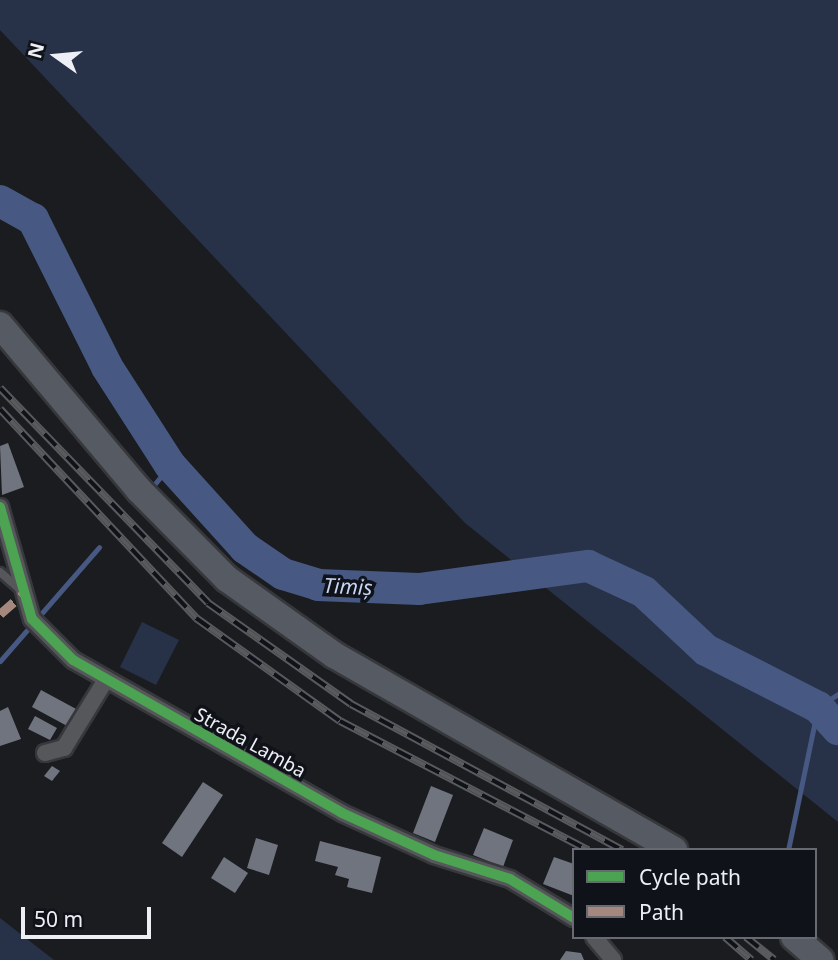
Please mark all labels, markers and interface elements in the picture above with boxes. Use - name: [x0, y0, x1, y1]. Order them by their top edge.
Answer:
- north arrow: [21, 21, 91, 91]
- text: N: [21, 40, 50, 61]
- water label: Timiș: [323, 572, 373, 600]
- street label: Strada Lamba: [190, 703, 310, 783]
- legend: [572, 848, 817, 939]
- text: Cycle path: [639, 863, 741, 891]
- scale bar: [24, 894, 154, 938]
- text: Path: [639, 898, 684, 926]
- text: 50 m: [34, 905, 83, 933]

